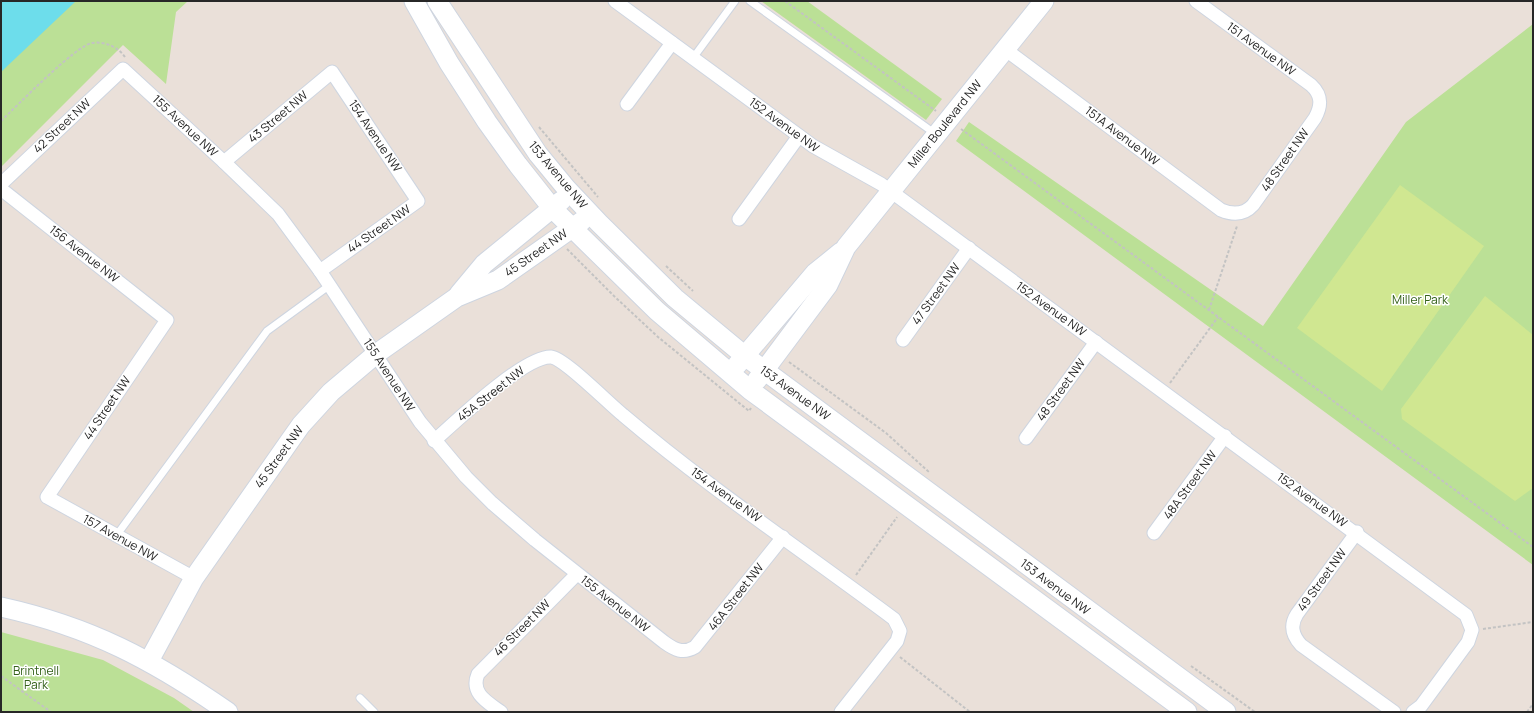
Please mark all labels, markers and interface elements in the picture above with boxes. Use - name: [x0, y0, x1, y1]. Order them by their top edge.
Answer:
- street label: 151 Avenue NW: [1223, 18, 1300, 80]
- street label: Miller Boulevard NW: [904, 75, 986, 171]
- street label: 43 Street NW: [244, 86, 312, 147]
- street label: 155 Avenue NW: [149, 91, 222, 161]
- street label: 152 Avenue NW: [746, 93, 824, 156]
- street label: 42 Street NW: [29, 94, 95, 157]
- street label: 154 Avenue NW: [345, 96, 406, 176]
- street label: 151A Avenue NW: [1082, 102, 1164, 170]
- street label: 48 Street NW: [1257, 124, 1313, 195]
- street label: 153 Avenue NW: [525, 137, 592, 213]
- street label: 44 Street NW: [344, 200, 414, 257]
- street label: 156 Avenue NW: [46, 221, 123, 287]
- street label: 45 Street NW: [501, 224, 571, 281]
- street label: 47 Street NW: [907, 259, 964, 328]
- street label: 152 Avenue NW: [1013, 277, 1091, 340]
- park label: Miller Park: [1392, 291, 1449, 308]
- street label: 155 Avenue NW: [359, 335, 420, 415]
- street label: 48 Street NW: [1032, 354, 1090, 424]
- street label: 45A Street NW: [454, 361, 528, 425]
- street label: 153 Avenue NW: [756, 361, 835, 424]
- street label: 44 Street NW: [79, 372, 135, 443]
- street label: 45 Street NW: [250, 421, 308, 491]
- street label: 48A Street NW: [1159, 446, 1221, 523]
- street label: 154 Avenue NW: [687, 463, 766, 527]
- street label: 152 Avenue NW: [1274, 468, 1352, 531]
- street label: 157 Avenue NW: [80, 510, 161, 565]
- street label: 49 Street NW: [1293, 544, 1351, 615]
- street label: 153 Avenue NW: [1017, 555, 1094, 619]
- street label: 46A Street NW: [704, 559, 768, 634]
- street label: 155 Avenue NW: [577, 571, 654, 637]
- street label: 46 Street NW: [489, 595, 554, 660]
- park label: Brintnell Park: [13, 662, 59, 693]

